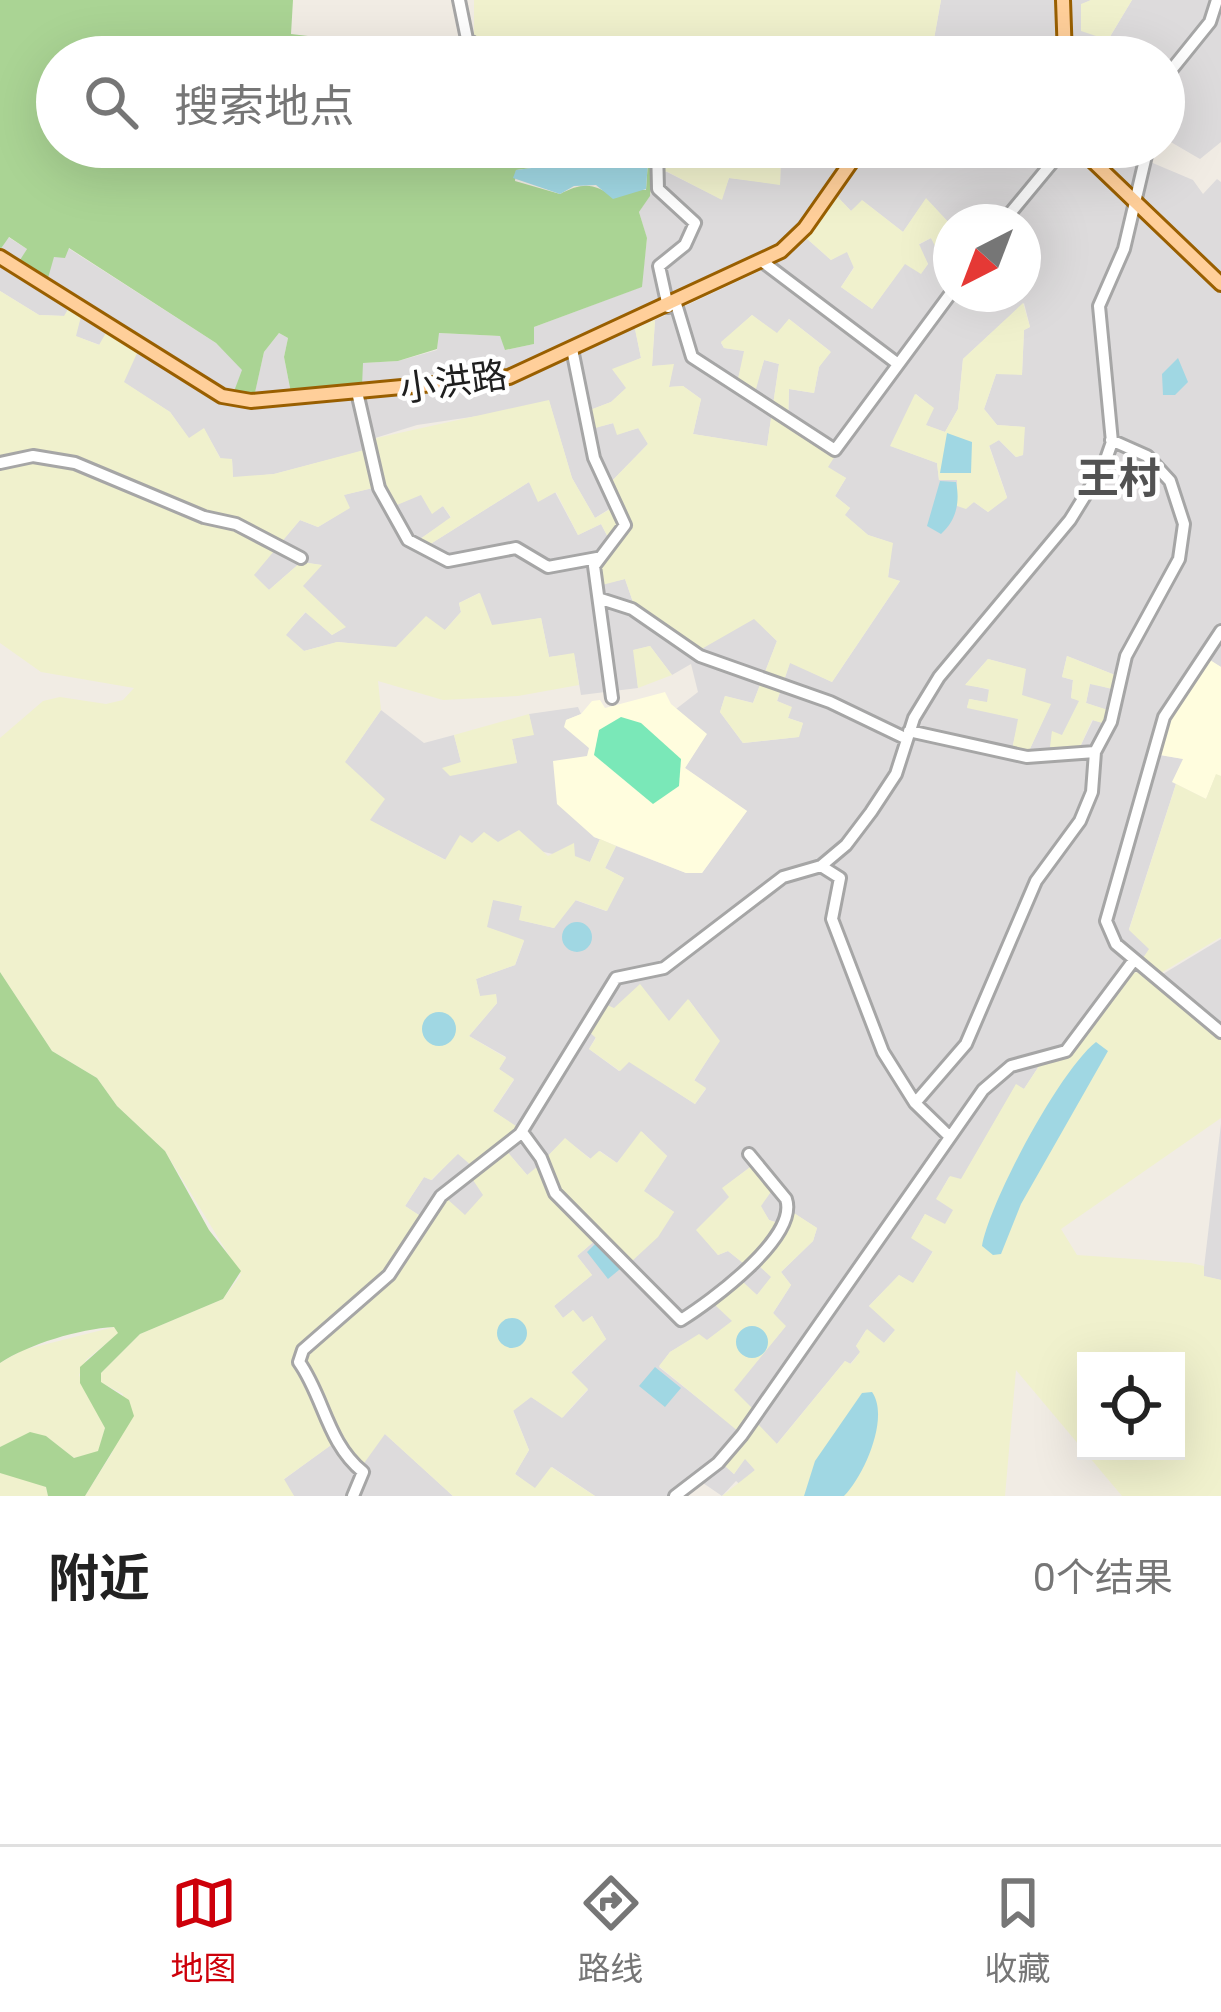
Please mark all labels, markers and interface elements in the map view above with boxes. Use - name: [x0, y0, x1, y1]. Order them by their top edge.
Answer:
- search box: [36, 36, 1185, 168]
- icon: search: [78, 69, 144, 135]
- text: 搜索地点: [174, 77, 354, 131]
- north arrow: [933, 204, 1041, 312]
- street label: 小洪路: [397, 351, 509, 409]
- district label: 王村: [1077, 451, 1161, 501]
- map controls: [1077, 1352, 1185, 1460]
- button: locate: [1077, 1352, 1185, 1460]
- text: 附近: [48, 1545, 150, 1606]
- text: 0个结果: [1032, 1552, 1173, 1599]
- tab: 地图: [171, 1870, 237, 1990]
- tab: 路线: [578, 1870, 644, 1990]
- tab: 收藏: [985, 1870, 1051, 1990]

